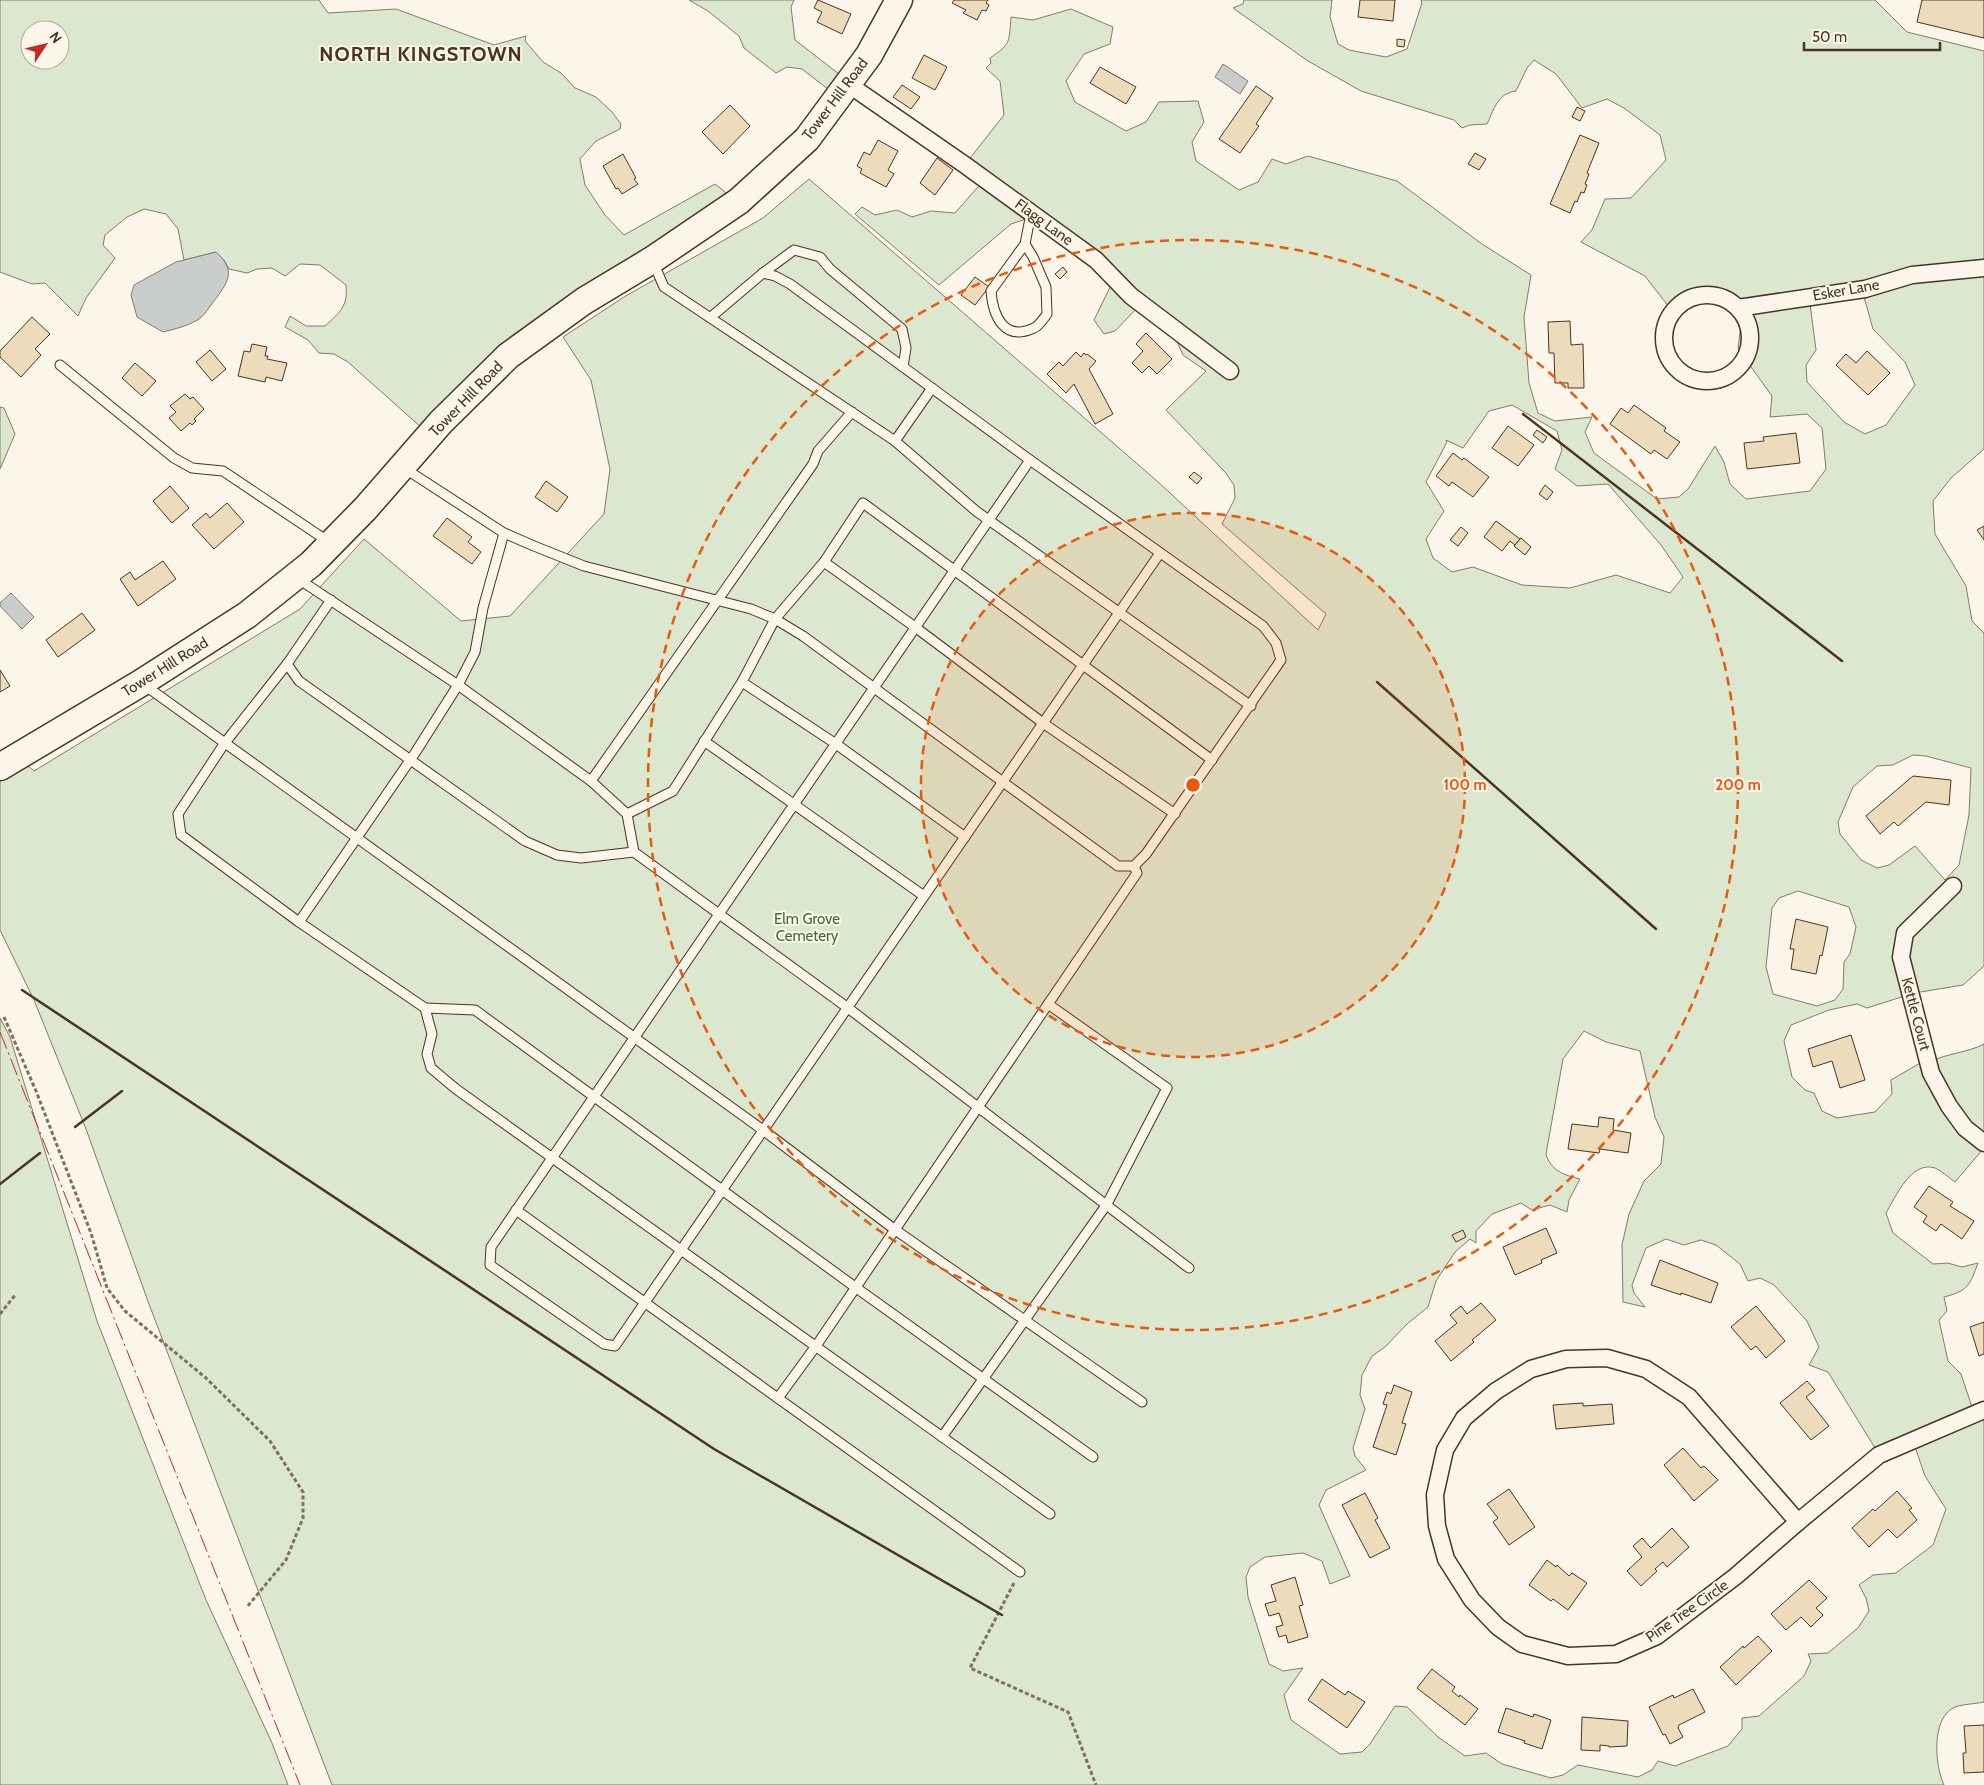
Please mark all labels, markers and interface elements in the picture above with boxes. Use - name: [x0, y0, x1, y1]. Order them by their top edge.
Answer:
- north arrow: [20, 20, 70, 70]
- scale bar: [1804, 20, 1940, 52]
- text: N: [45, 28, 66, 47]
- text: 50 m: [1812, 28, 1847, 46]
- district label: NORTH KINGSTOWN: [319, 42, 523, 66]
- street label: Tower Hill Road: [798, 54, 872, 144]
- street label: Flagg Lane: [1011, 195, 1077, 249]
- street label: Esker Lane: [1811, 275, 1881, 305]
- street label: Tower Hill Road: [425, 357, 507, 441]
- street label: Tower Hill Road: [119, 633, 211, 701]
- centre of rings: [1184, 776, 1202, 794]
- text: 100 m: [1443, 776, 1487, 794]
- text: 200 m: [1715, 776, 1761, 794]
- park label: Elm Grove Cemetery: [774, 910, 840, 945]
- street label: Kettle Court: [1898, 975, 1934, 1053]
- street label: Pine Tree Circle: [1642, 1576, 1732, 1646]

